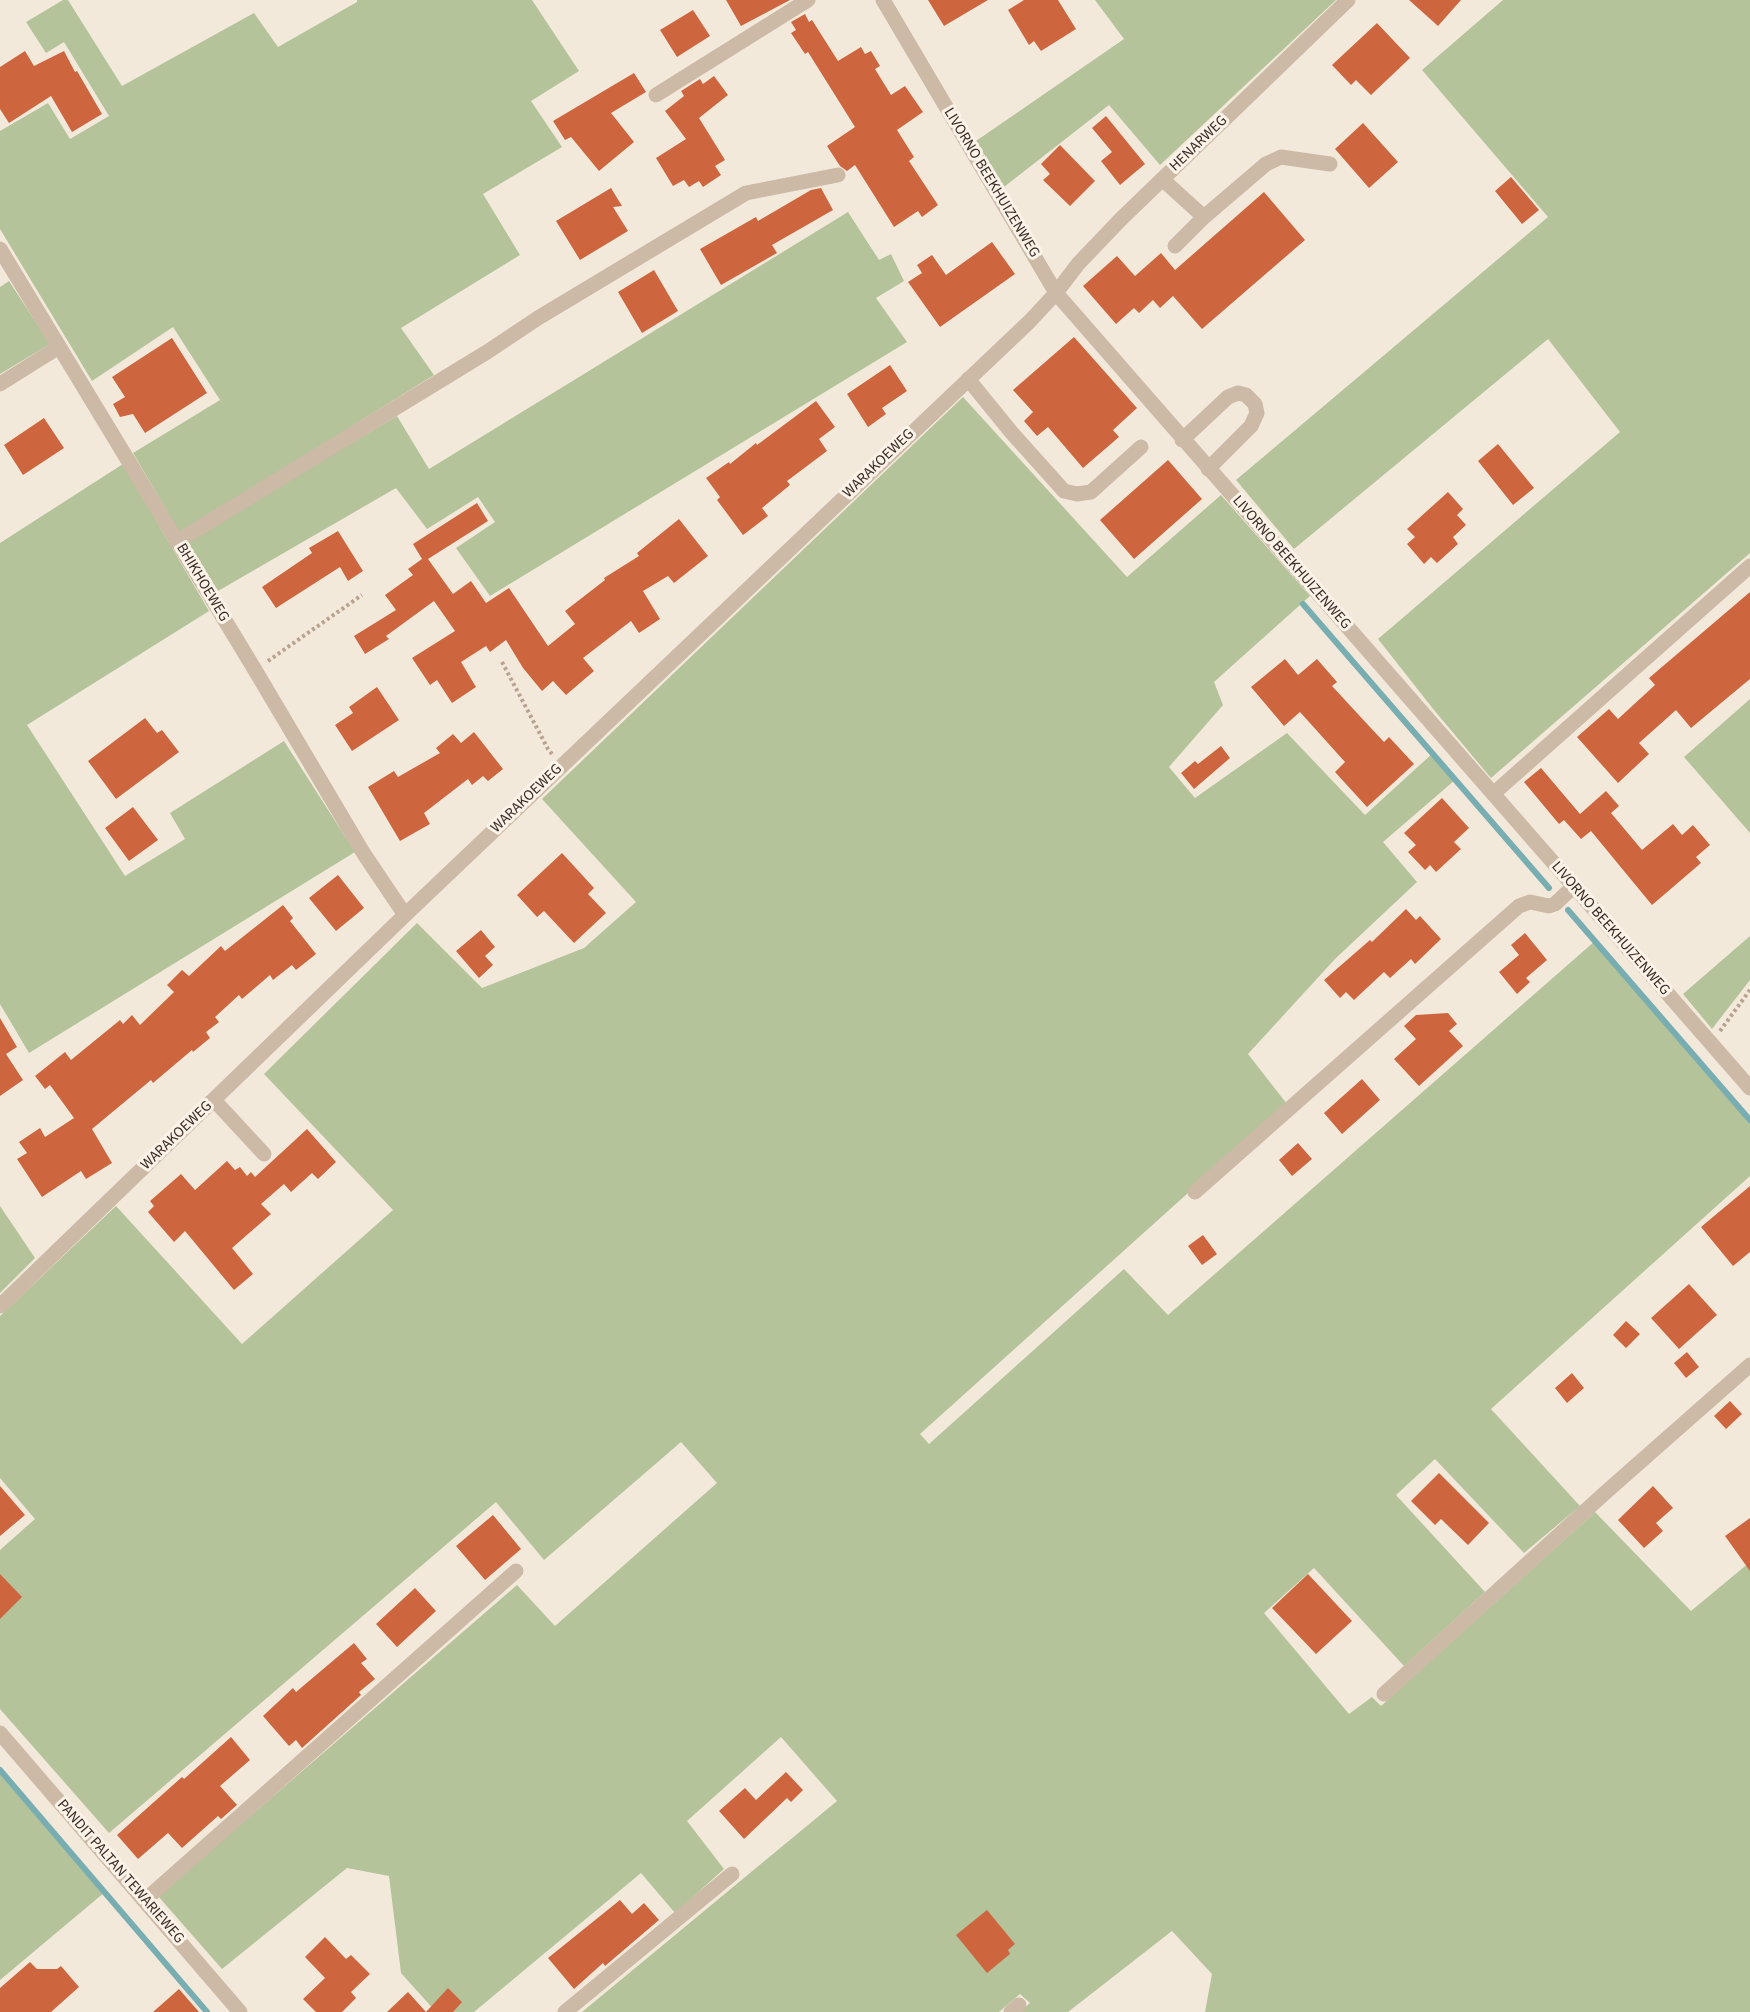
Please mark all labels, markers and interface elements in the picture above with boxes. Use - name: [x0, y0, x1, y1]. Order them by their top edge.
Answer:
- street label: LIVORNO BEEKHUIZENWEG: [939, 105, 1043, 261]
- street label: HENARWEG: [1166, 112, 1232, 176]
- street label: WARAKOEWEG: [840, 426, 918, 502]
- street label: LIVORNO BEEKHUIZENWEG: [1228, 492, 1354, 634]
- street label: BHIKHOEWEG: [172, 541, 232, 625]
- street label: WARAKOEWEG: [488, 761, 566, 837]
- street label: LIVORNO BEEKHUIZENWEG: [1547, 858, 1673, 1000]
- street label: WARAKOEWEG: [138, 1098, 216, 1174]
- street label: PANDIT PALTAN TEWARIEWEG: [53, 1796, 187, 1948]

